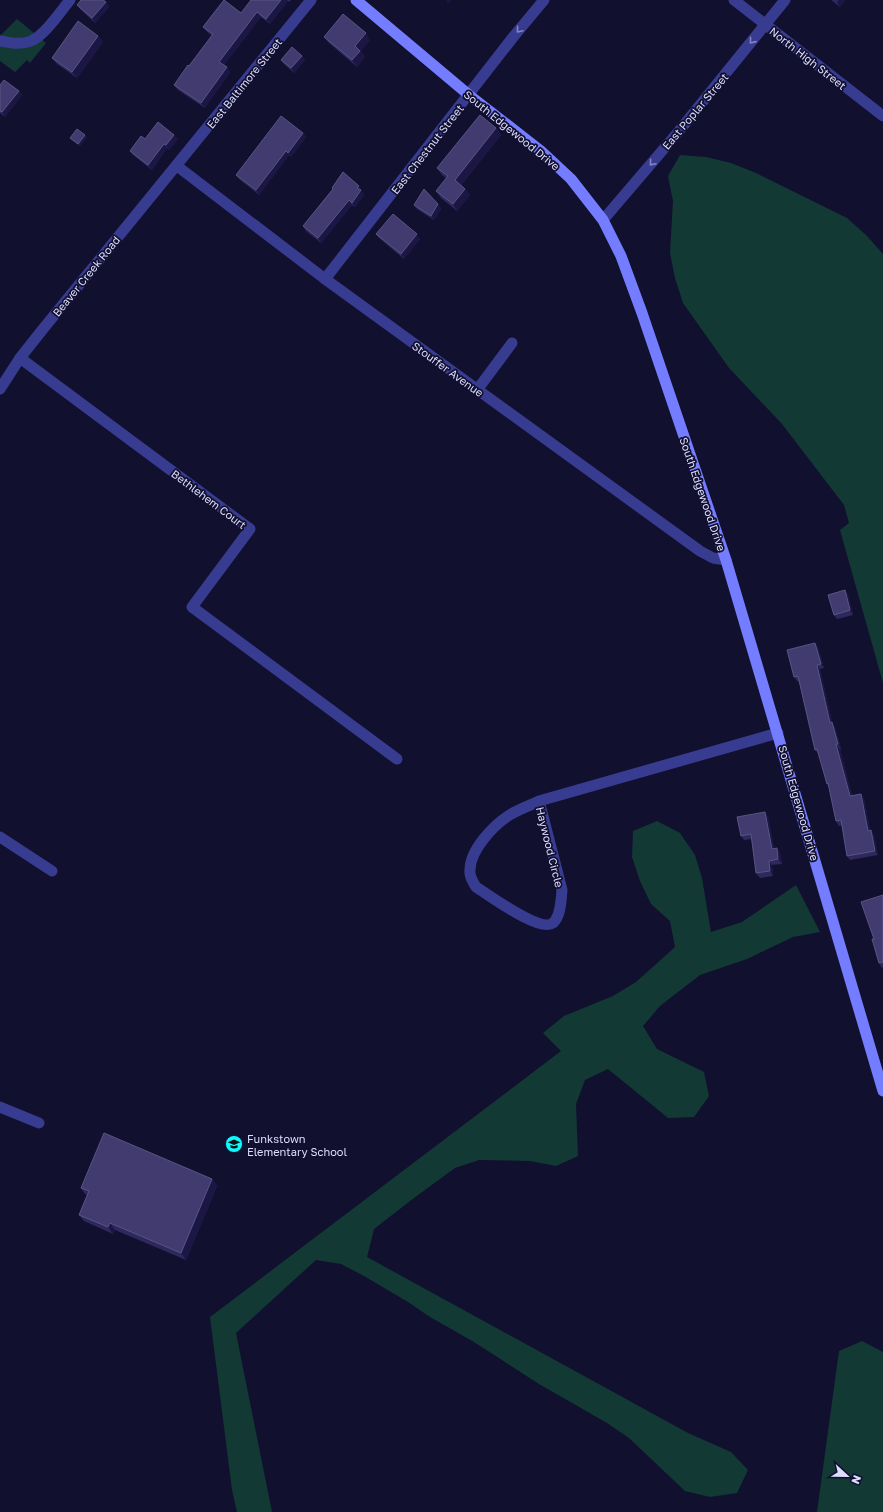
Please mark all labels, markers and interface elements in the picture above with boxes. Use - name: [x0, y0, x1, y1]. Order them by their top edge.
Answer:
- street label: North High Street: [767, 24, 849, 92]
- one-way arrow: [517, 25, 524, 32]
- street label: East Baltimore Street: [204, 35, 284, 131]
- one-way arrow: [750, 37, 757, 44]
- street label: East Poplar Street: [659, 70, 731, 152]
- street label: South Edgewood Drive: [462, 87, 562, 173]
- street label: East Chestnut Street: [388, 102, 466, 196]
- one-way arrow: [649, 158, 656, 166]
- street label: Beaver Creek Road: [50, 233, 122, 319]
- street label: Stouffer Avenue: [410, 339, 486, 399]
- street label: South Edgewood Drive: [677, 435, 729, 553]
- street label: Bethlehem Court: [169, 467, 249, 531]
- street label: South Edgewood Drive: [776, 744, 822, 862]
- street label: Haywood Circle: [534, 805, 566, 889]
- place label: Funkstown Elementary School: [247, 1132, 347, 1158]
- school or university icon: Funkstown Elementary School: [224, 1134, 244, 1154]
- north arrow: [827, 1456, 867, 1496]
- text: N: [849, 1474, 864, 1486]

